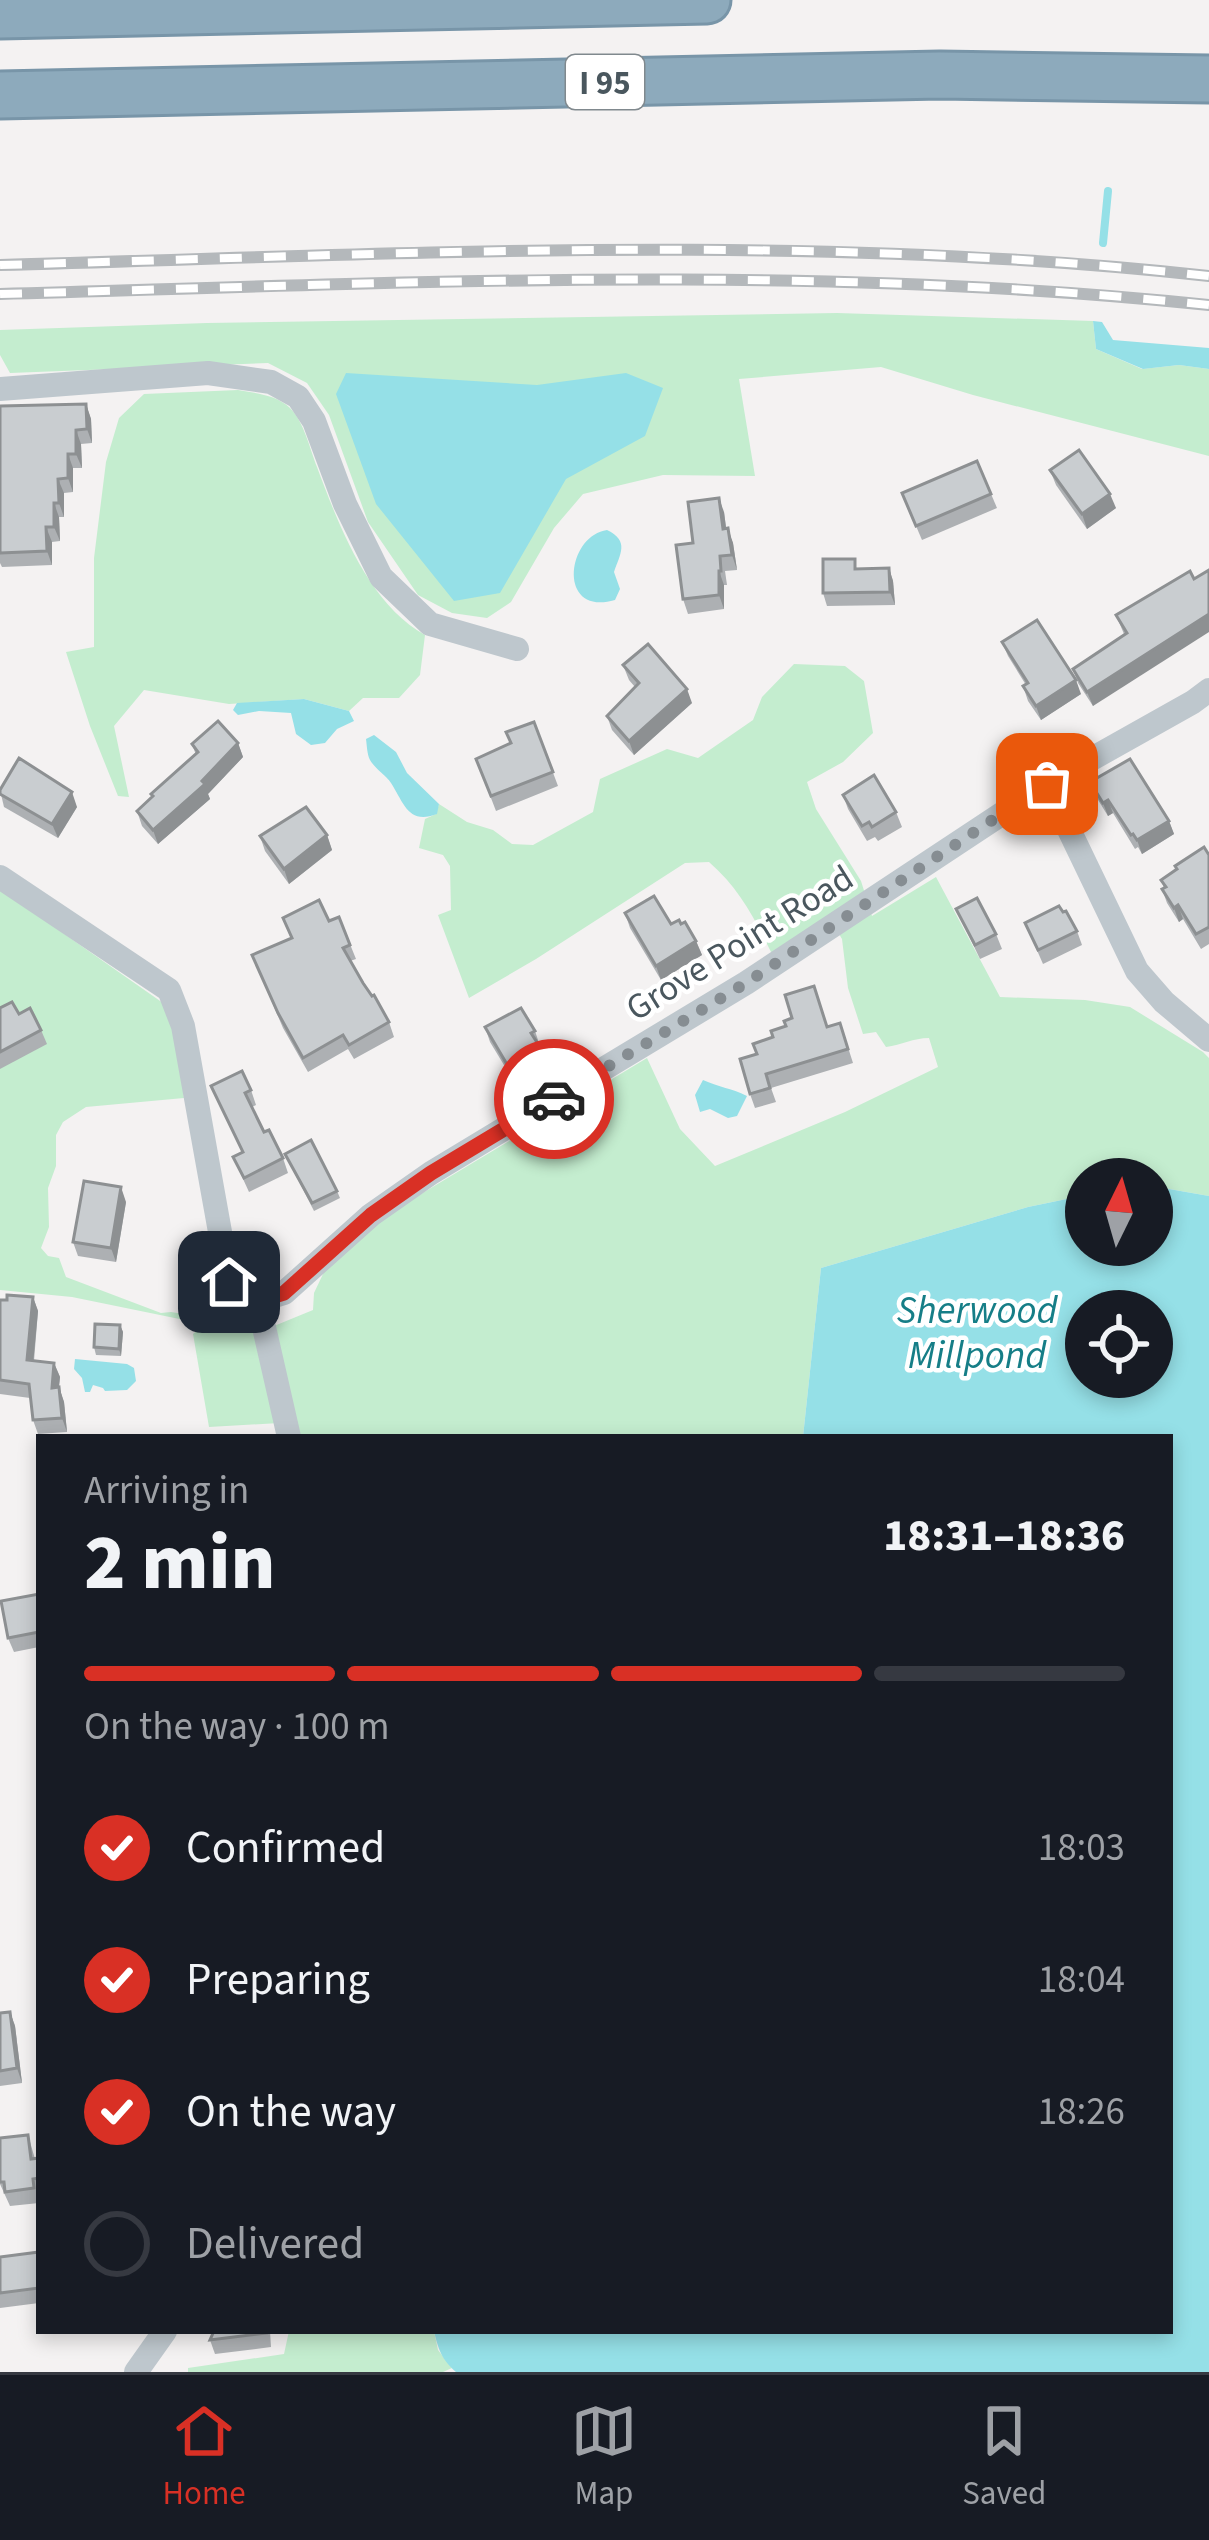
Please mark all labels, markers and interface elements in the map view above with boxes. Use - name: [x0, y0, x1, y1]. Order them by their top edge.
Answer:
- road number: I 95: [566, 55, 644, 109]
- pin: [996, 733, 1098, 835]
- icon: bag: [1014, 751, 1080, 817]
- street label: Grove Point Road: [616, 853, 863, 1034]
- courier: [494, 1039, 614, 1159]
- icon: car: [521, 1066, 587, 1132]
- north arrow: [1065, 1158, 1173, 1266]
- map controls: [1065, 1158, 1173, 1398]
- pin: [178, 1231, 280, 1333]
- icon: home: [196, 1249, 262, 1315]
- water label: Sherwood Millpond: [897, 1283, 1059, 1384]
- button: locate: [1065, 1290, 1173, 1398]
- text: Arriving in: [84, 1463, 249, 1519]
- text: 18:31–18:36: [883, 1504, 1125, 1568]
- text: 2 min: [84, 1508, 276, 1619]
- text: On the way · 100 m: [84, 1699, 390, 1755]
- icon: check: [84, 1815, 150, 1881]
- text: Confirmed: [186, 1816, 385, 1880]
- text: 18:03: [1038, 1820, 1125, 1876]
- icon: check: [84, 1947, 150, 2013]
- text: Preparing: [186, 1948, 370, 2012]
- text: 18:04: [1038, 1952, 1125, 2008]
- icon: check: [84, 2079, 150, 2145]
- text: On the way: [186, 2080, 396, 2144]
- text: 18:26: [1038, 2084, 1125, 2140]
- text: Delivered: [186, 2212, 364, 2276]
- tab: Home: [163, 2398, 246, 2517]
- tab: Map: [571, 2398, 637, 2517]
- tab: Saved: [962, 2398, 1046, 2517]

